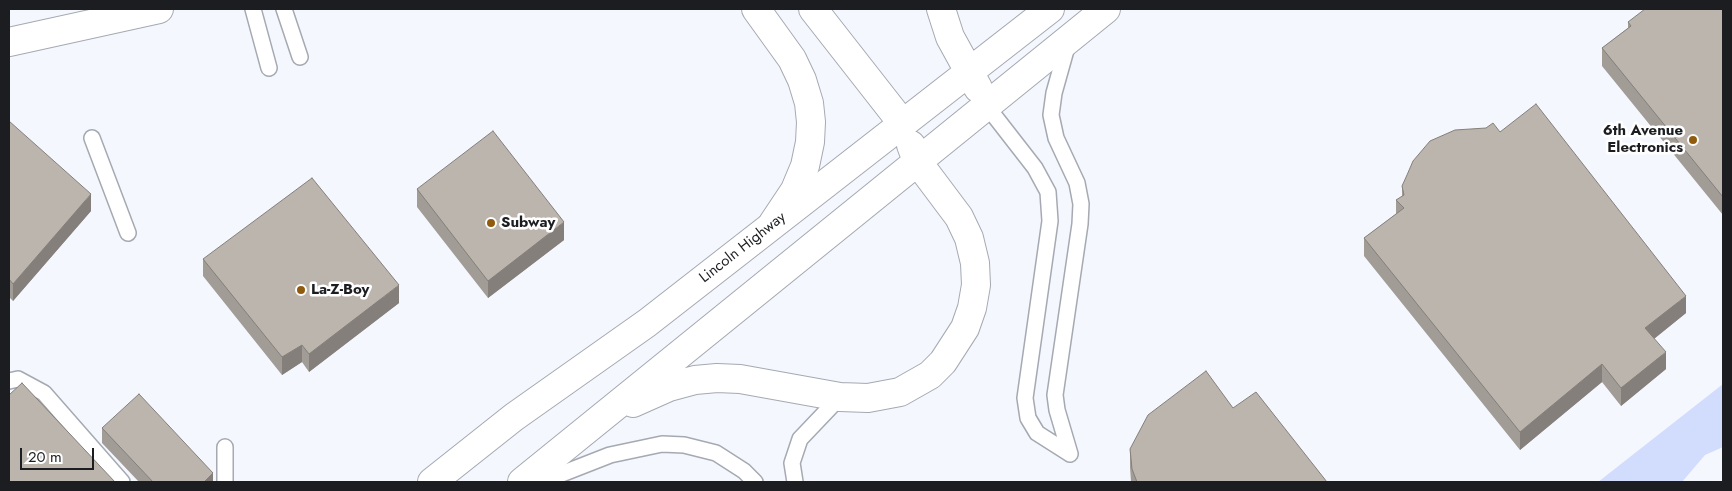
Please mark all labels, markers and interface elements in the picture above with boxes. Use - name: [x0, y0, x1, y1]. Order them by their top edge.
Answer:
- place label: 6th Avenue Electronics: [1603, 122, 1683, 157]
- marker: 6th Avenue Electronics: [1687, 134, 1699, 146]
- street label: Lincoln Highway: [696, 209, 790, 287]
- place label: Subway: [501, 214, 555, 232]
- marker: Subway: [485, 217, 497, 229]
- place label: La-Z-Boy: [311, 281, 369, 299]
- marker: La-Z-Boy: [295, 284, 307, 296]
- scale bar: [22, 438, 96, 470]
- text: 20 m: [28, 446, 62, 468]

